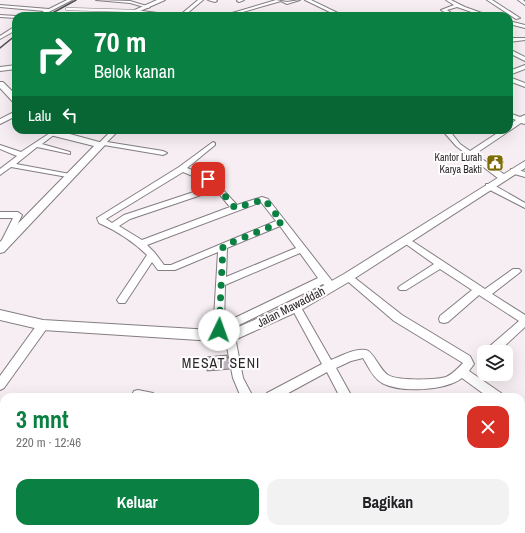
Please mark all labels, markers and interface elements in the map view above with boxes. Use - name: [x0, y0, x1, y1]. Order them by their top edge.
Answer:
- text: 70 m: [94, 23, 146, 61]
- icon: right: [28, 28, 80, 80]
- text: Belok kanan: [94, 59, 175, 84]
- icon: left: [59, 104, 81, 126]
- text: Lalu: [28, 105, 51, 126]
- place label: Kantor Lurah Karya Bakti: [435, 151, 482, 176]
- public building icon: Kantor Lurah Karya Bakti: [485, 153, 505, 173]
- pin: [191, 162, 225, 196]
- icon: arrive: [197, 168, 219, 190]
- street label: Jalan Mawaddah: [254, 283, 328, 331]
- position arrow: [198, 309, 240, 351]
- map controls: [477, 345, 513, 381]
- button: layers: [477, 345, 513, 381]
- district label: MESAT SENI: [182, 354, 260, 372]
- text: 3 mnt: [16, 403, 69, 435]
- button: close: [467, 406, 509, 448]
- text: 220 m · 12:46: [16, 434, 81, 451]
- button: Keluar: [16, 479, 259, 525]
- button: Bagikan: [267, 479, 509, 525]

